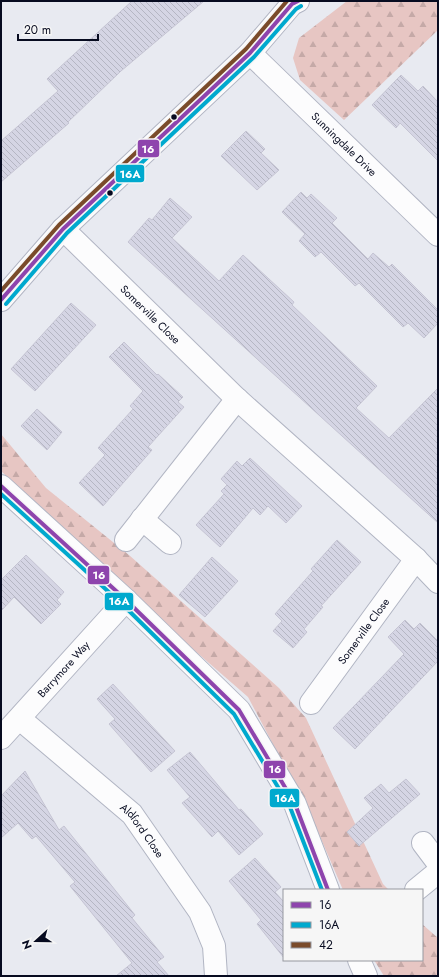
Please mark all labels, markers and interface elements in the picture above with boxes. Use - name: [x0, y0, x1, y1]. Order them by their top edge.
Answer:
- scale bar: [18, 16, 98, 42]
- text: 20 m: [24, 21, 51, 39]
- street label: Sunningdale Drive: [308, 108, 381, 180]
- unlabelled marker: [169, 112, 179, 122]
- line badge: 16: [137, 139, 160, 158]
- text: 16: [142, 141, 154, 157]
- line badge: 16A: [115, 164, 145, 183]
- text: 16A: [119, 166, 141, 182]
- unlabelled marker: [105, 188, 115, 198]
- street label: Somerville Close: [117, 281, 184, 348]
- line badge: 16: [87, 565, 110, 585]
- text: 16: [93, 567, 105, 583]
- line badge: 16A: [104, 592, 134, 611]
- text: 16A: [108, 593, 130, 609]
- street label: Somerville Close: [334, 594, 393, 667]
- street label: Barrymore Way: [34, 637, 93, 701]
- line badge: 16: [263, 760, 286, 779]
- text: 16: [269, 761, 281, 777]
- line badge: 16A: [269, 788, 300, 808]
- text: 16A: [274, 790, 296, 806]
- street label: Aldford Close: [117, 799, 168, 861]
- legend: [283, 889, 423, 961]
- text: 16: [319, 896, 331, 914]
- text: 16A: [319, 916, 339, 934]
- north arrow: [16, 921, 56, 961]
- text: 42: [319, 936, 333, 954]
- text: N: [18, 938, 36, 952]

